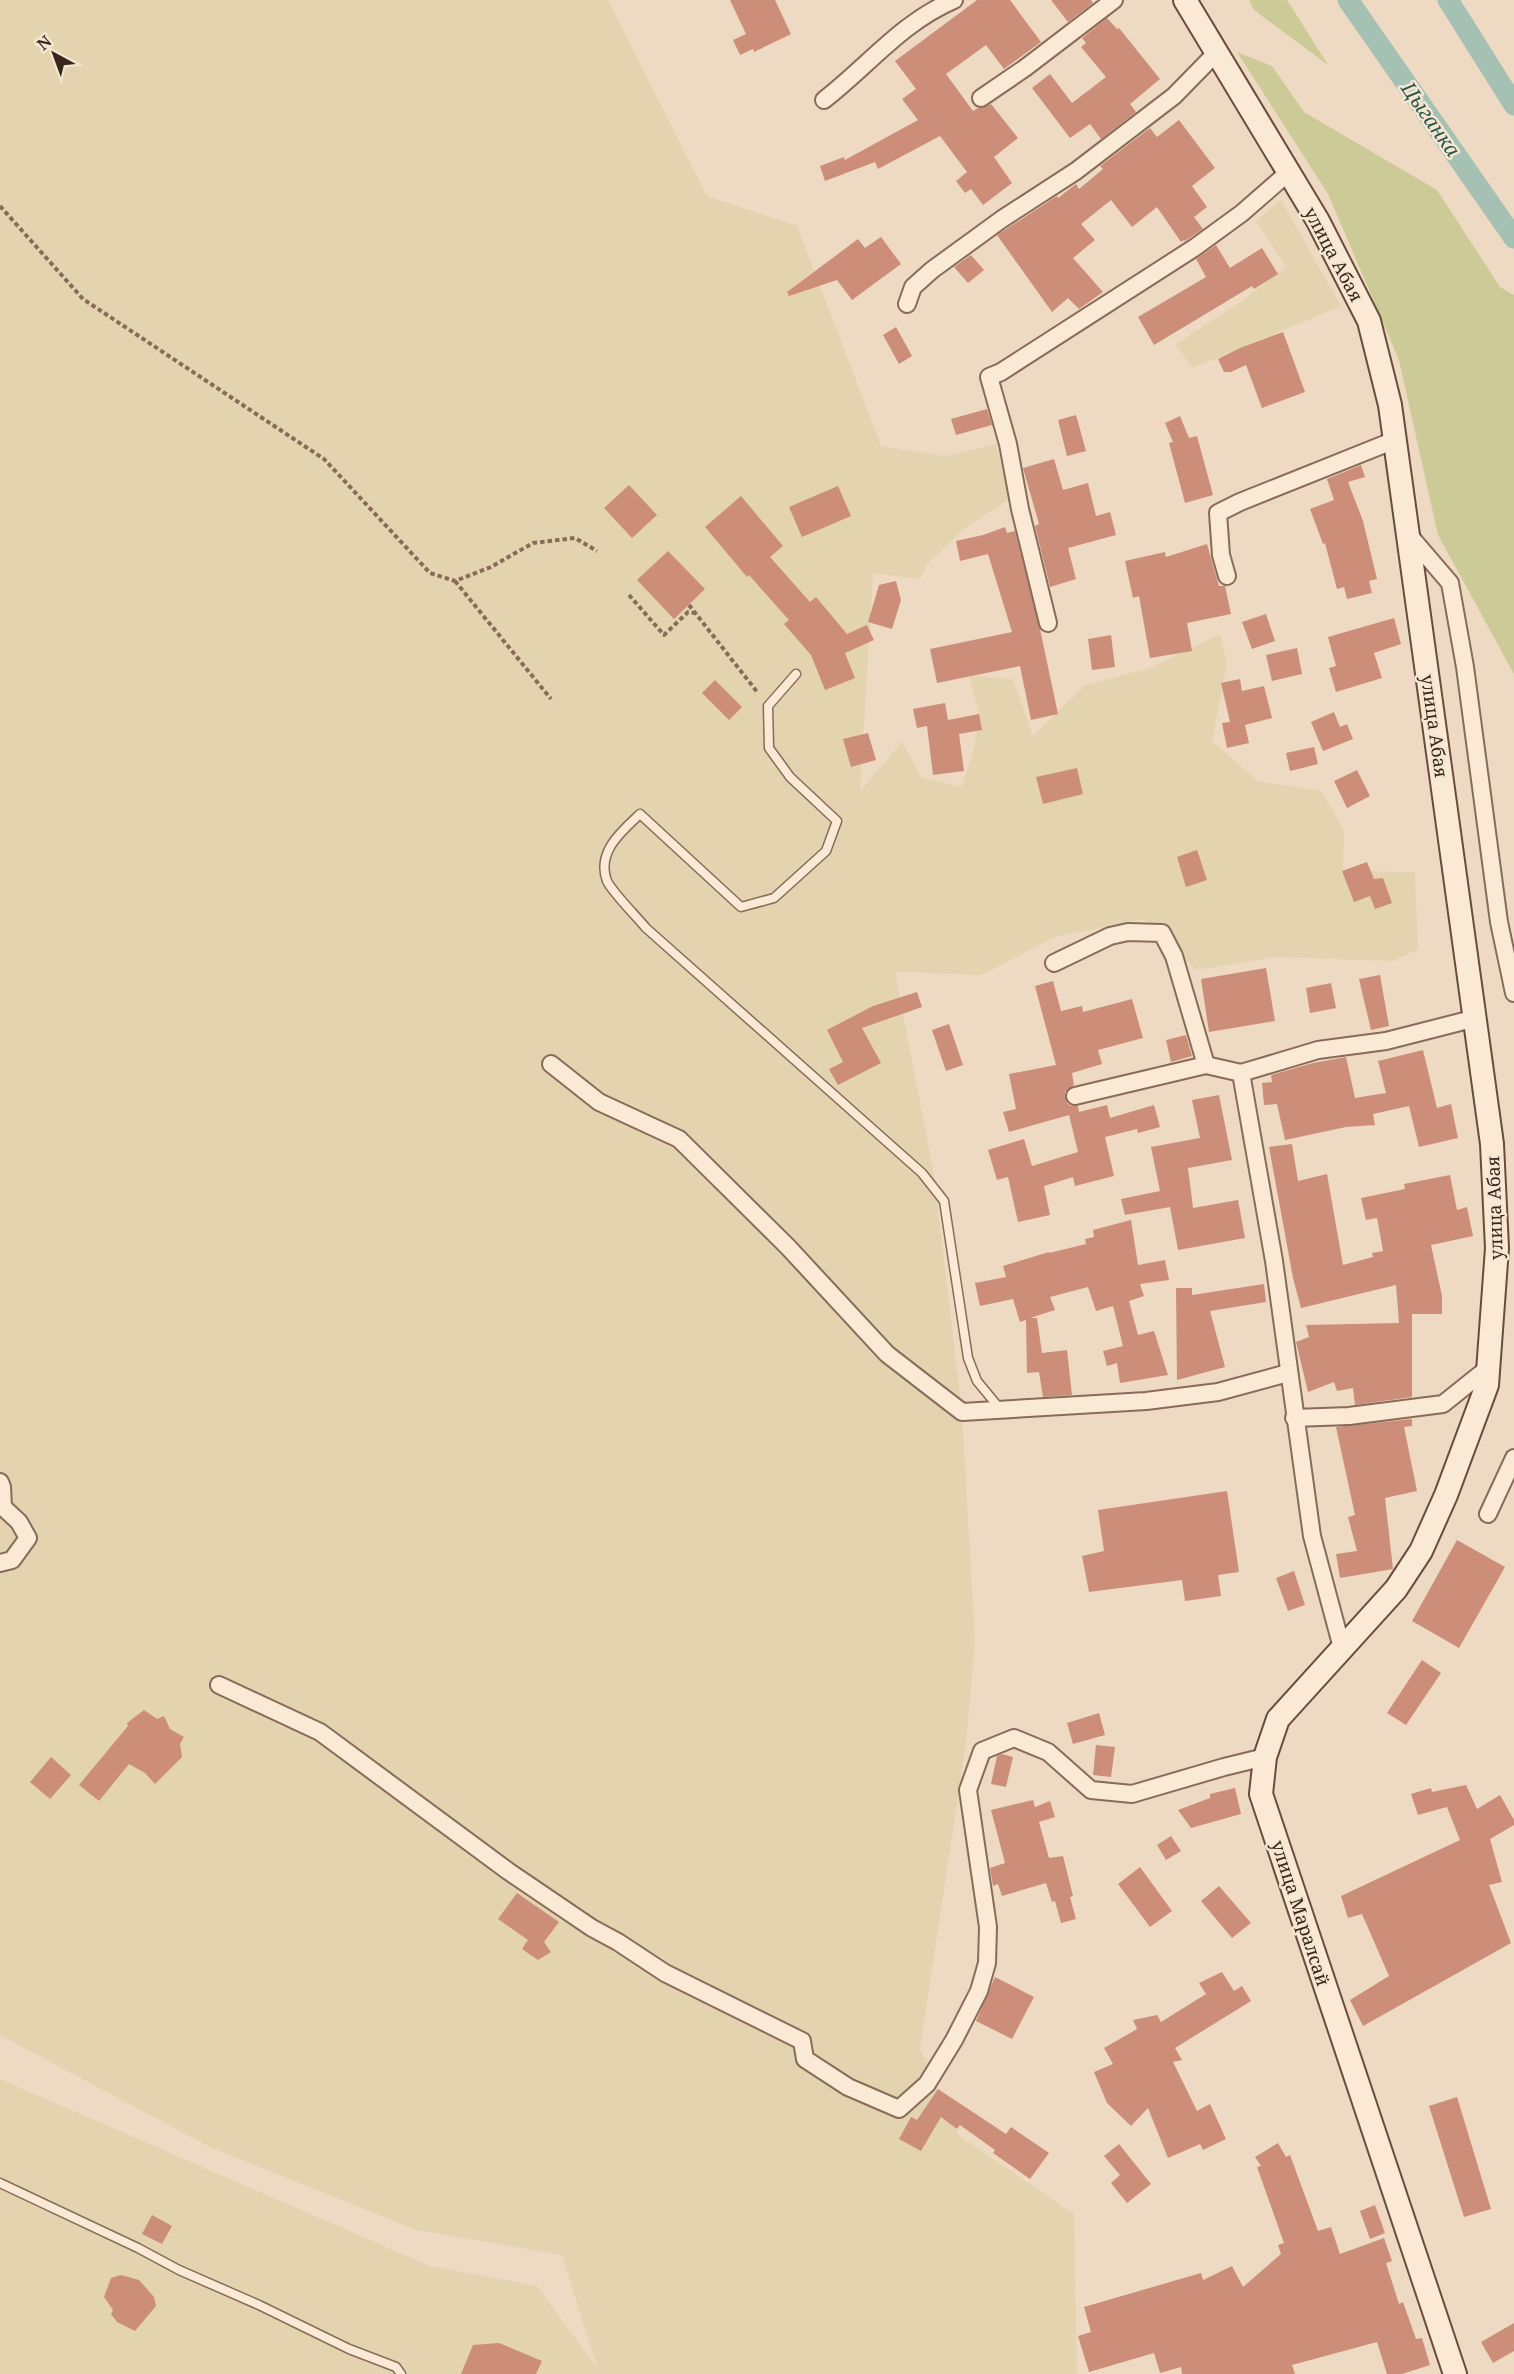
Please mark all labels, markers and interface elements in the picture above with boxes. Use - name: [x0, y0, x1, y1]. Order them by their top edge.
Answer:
- north arrow: [24, 24, 84, 84]
- text: N: [32, 30, 56, 55]
- water label: Цыганка: [1395, 75, 1467, 162]
- street label: улица Абая: [1299, 202, 1369, 306]
- street label: улица Абая: [1416, 673, 1454, 779]
- street label: улица Абая: [1480, 1156, 1508, 1260]
- street label: улица Маралсай: [1266, 1837, 1336, 1989]

